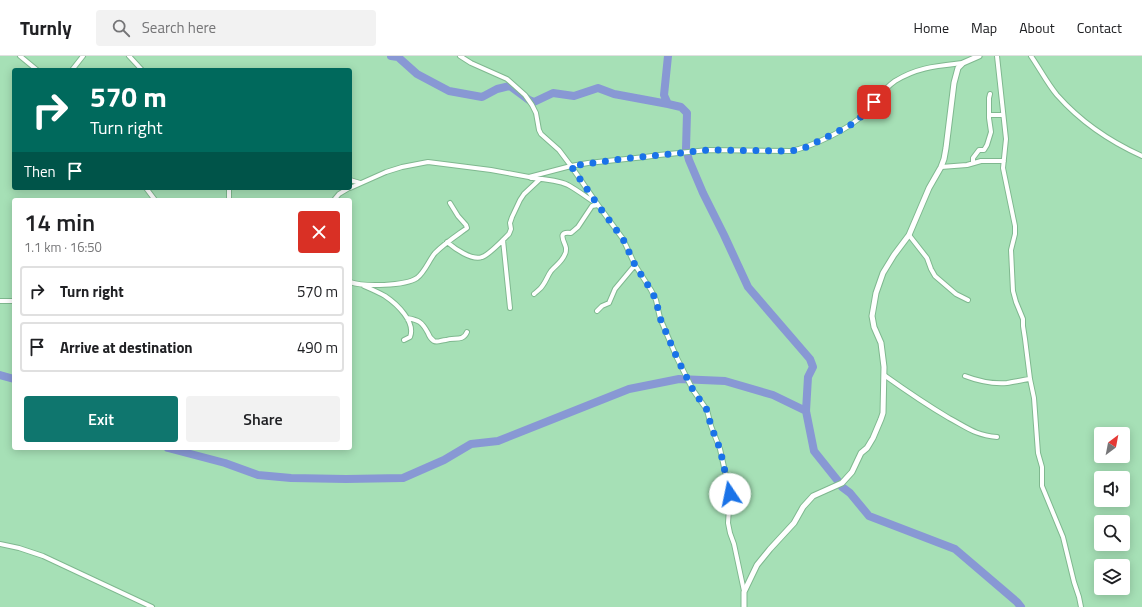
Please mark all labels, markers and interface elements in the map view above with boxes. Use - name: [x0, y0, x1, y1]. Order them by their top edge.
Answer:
- search box: [96, 10, 376, 46]
- text: Turnly: [20, 13, 72, 42]
- text: Search here: [142, 16, 216, 39]
- icon: search: [110, 17, 132, 39]
- text: Home: [914, 17, 949, 38]
- text: Map: [971, 17, 997, 38]
- text: About: [1019, 17, 1055, 38]
- text: Contact: [1077, 17, 1122, 38]
- text: 570 m: [90, 75, 167, 118]
- icon: right: [24, 84, 76, 136]
- pin: [857, 85, 891, 119]
- icon: arrive: [863, 91, 885, 113]
- text: Turn right: [90, 114, 163, 141]
- text: Then: [24, 160, 56, 183]
- icon: arrive: [64, 160, 86, 182]
- text: 14 min: [24, 204, 95, 240]
- button: close: [298, 211, 340, 253]
- text: 1.1 km · 16:50: [24, 237, 102, 257]
- icon: right: [26, 280, 48, 302]
- text: Turn right: [60, 280, 124, 303]
- text: 570 m: [297, 280, 338, 303]
- icon: arrive: [26, 336, 48, 358]
- text: Arrive at destination: [60, 336, 193, 359]
- text: 490 m: [297, 336, 338, 359]
- button: Exit: [24, 396, 178, 442]
- button: Share: [186, 396, 340, 442]
- north arrow: [1094, 427, 1130, 463]
- map controls: [1094, 427, 1130, 595]
- button: sound: [1094, 471, 1130, 507]
- position arrow: [709, 473, 751, 515]
- button: search: [1094, 515, 1130, 551]
- button: layers: [1094, 559, 1130, 595]

